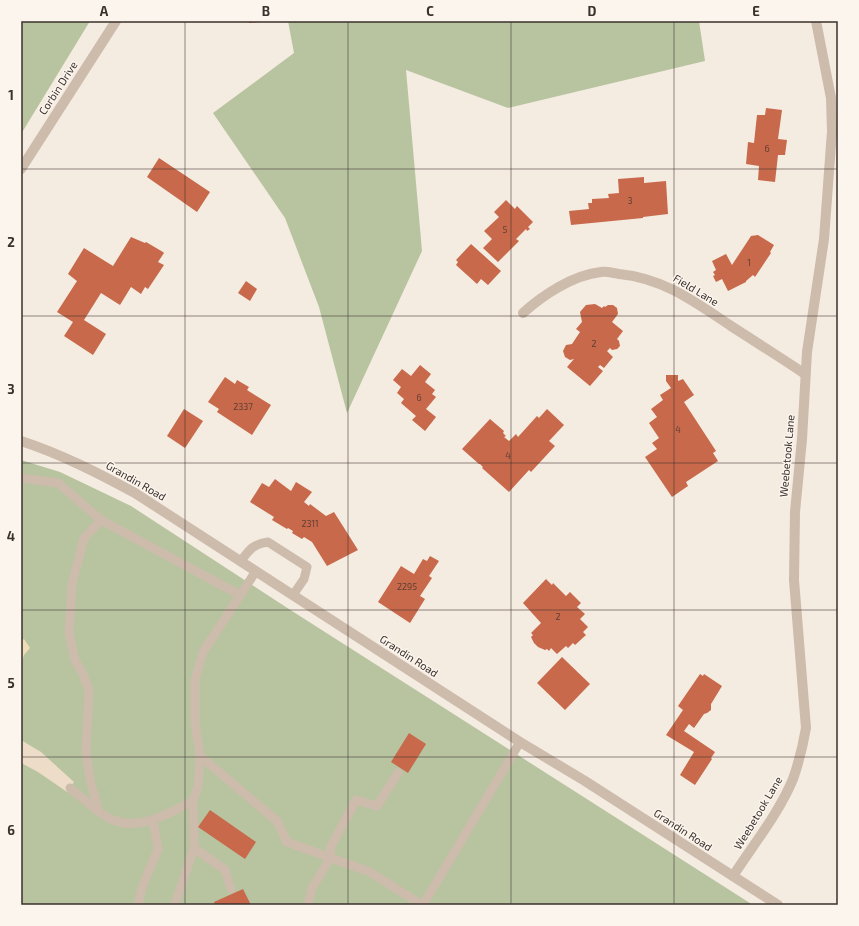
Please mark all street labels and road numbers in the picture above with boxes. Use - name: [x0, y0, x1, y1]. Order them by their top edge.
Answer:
- street label: Corbin Drive: [36, 59, 80, 117]
- street label: Field Lane: [671, 271, 721, 308]
- street label: Weebetook Lane: [776, 414, 797, 498]
- street label: Grandin Road: [104, 458, 168, 503]
- street label: Grandin Road: [378, 632, 441, 679]
- street label: Weebetook Lane: [731, 774, 785, 852]
- street label: Grandin Road: [652, 806, 715, 853]

